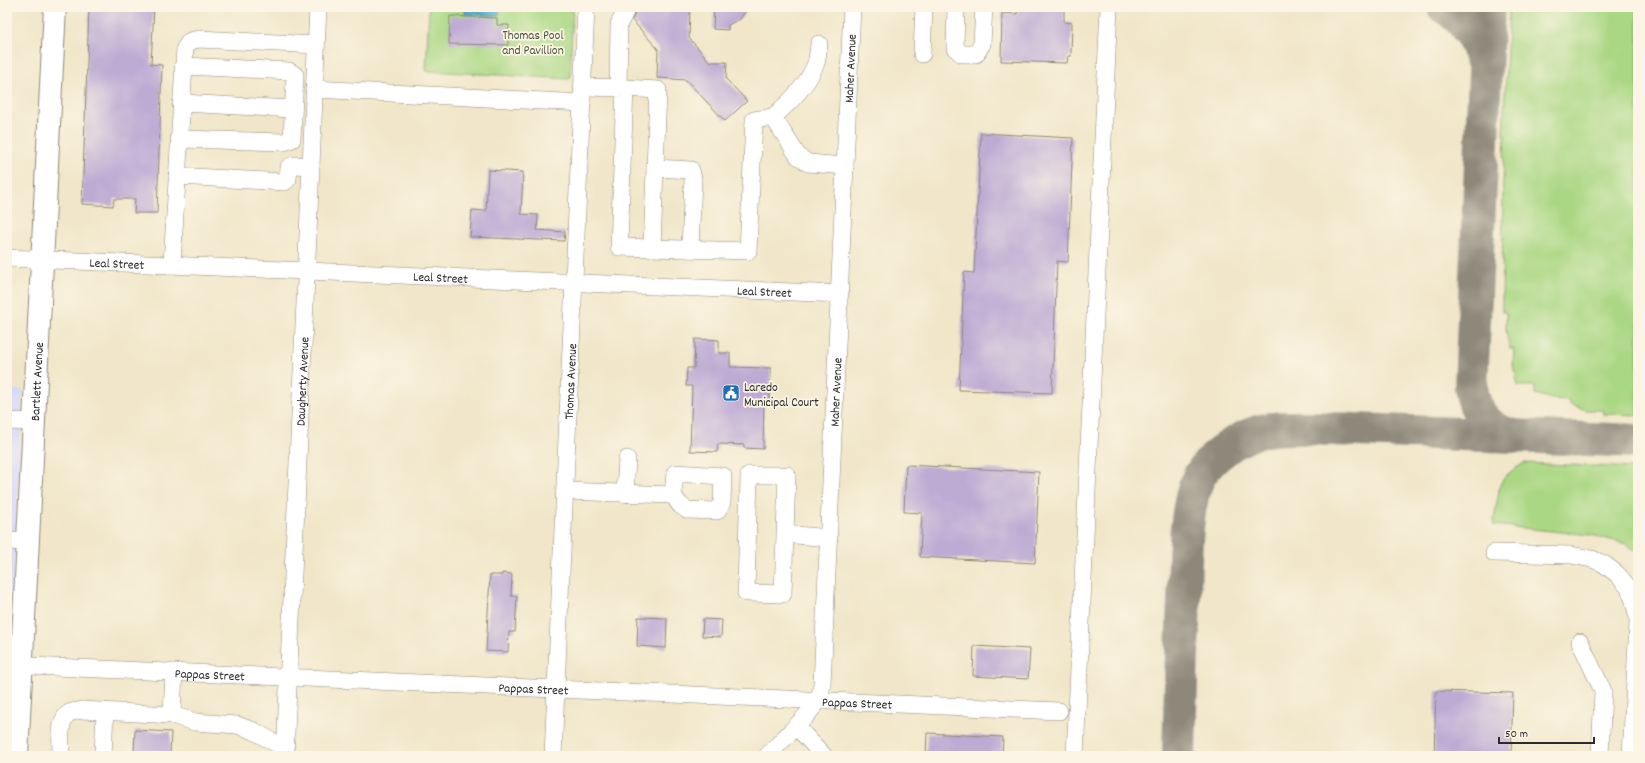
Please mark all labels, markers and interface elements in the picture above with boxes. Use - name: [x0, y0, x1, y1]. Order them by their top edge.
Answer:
- park label: Thomas Pool and Pavillion: [502, 27, 564, 61]
- street label: Maher Avenue: [841, 33, 863, 103]
- street label: Leal Street: [89, 255, 145, 276]
- street label: Leal Street: [413, 269, 469, 290]
- street label: Leal Street: [736, 283, 792, 304]
- street label: Daugherty Avenue: [293, 336, 315, 427]
- street label: Bartlett Avenue: [27, 341, 50, 422]
- street label: Thomas Avenue: [561, 343, 583, 420]
- street label: Maher Avenue: [826, 357, 848, 427]
- place label: Laredo Municipal Court: [744, 379, 819, 413]
- public building icon: Laredo Municipal Court: [721, 383, 741, 403]
- street label: Pappas Street: [174, 665, 245, 687]
- street label: Pappas Street: [498, 679, 569, 702]
- street label: Pappas Street: [822, 694, 893, 716]
- scale bar: [1499, 719, 1594, 745]
- text: 50 m: [1505, 726, 1528, 743]

